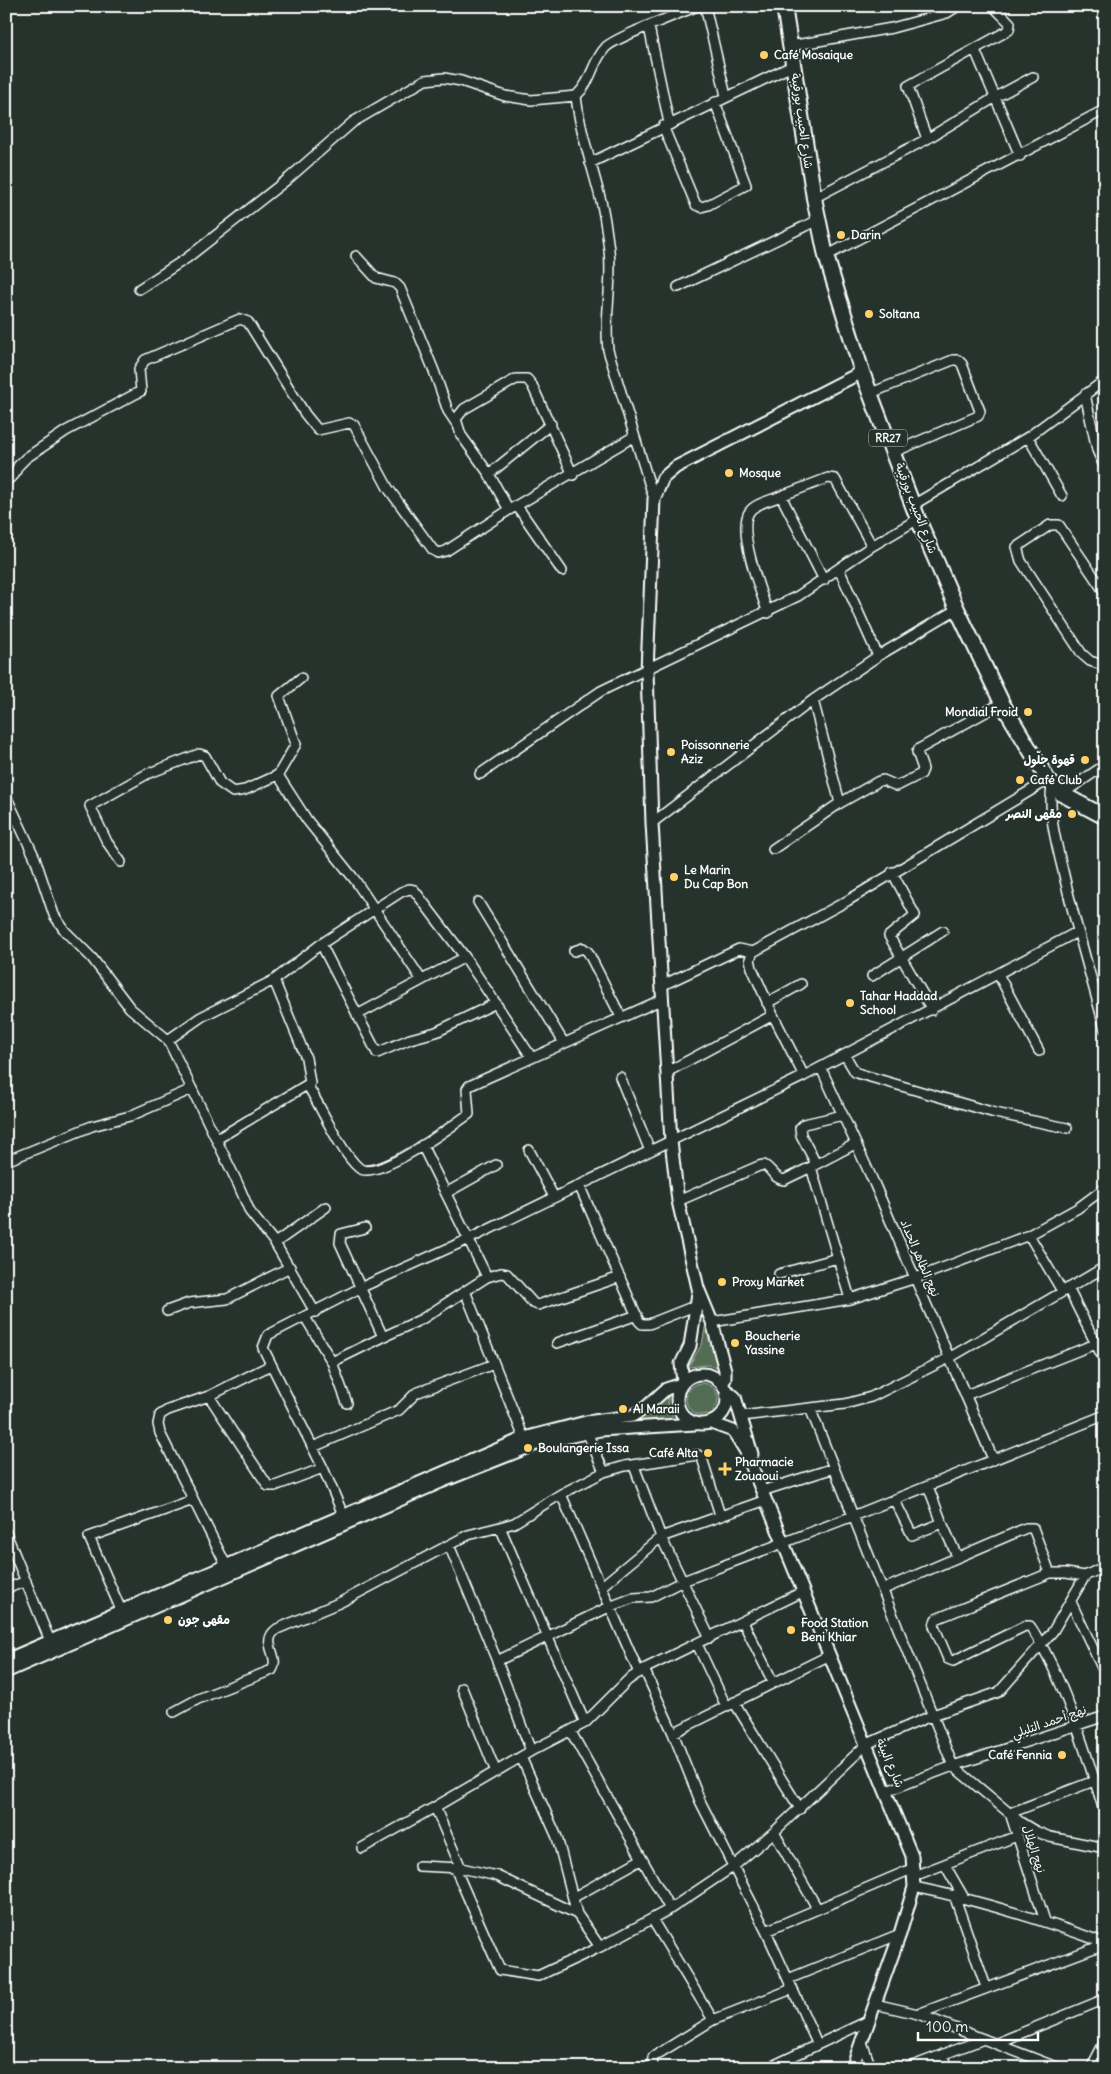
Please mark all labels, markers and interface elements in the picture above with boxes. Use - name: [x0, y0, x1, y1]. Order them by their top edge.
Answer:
- place label: Café Mosaique: [774, 47, 854, 63]
- marker: Café Mosaique: [758, 49, 770, 61]
- street label: شارع الحبيب بورقيبة: [786, 72, 817, 170]
- place label: Darin: [851, 227, 881, 242]
- marker: Darin: [835, 229, 847, 241]
- place label: Soltana: [879, 306, 920, 321]
- marker: Soltana: [863, 308, 875, 320]
- road number: RR27: [869, 429, 907, 446]
- street label: شارع الحبيب بورقيبة: [890, 460, 941, 556]
- place label: Mosque: [739, 465, 781, 481]
- marker: Mosque: [723, 467, 735, 479]
- place label: Mondial Froid: [945, 704, 1018, 719]
- marker: Mondial Froid: [1022, 706, 1034, 718]
- place label: Poissonnerie Aziz: [681, 737, 750, 766]
- marker: Poissonnerie Aziz: [665, 746, 677, 758]
- place label: قهوة جلّول: [1023, 750, 1075, 768]
- marker: قهوة جلّول: [1079, 754, 1091, 766]
- place label: Café Club: [1030, 772, 1082, 787]
- marker: Café Club: [1014, 774, 1026, 786]
- place label: مقهى النصر: [1005, 806, 1062, 822]
- marker: مقهى النصر: [1066, 808, 1078, 820]
- place label: Le Marin Du Cap Bon: [684, 862, 748, 892]
- marker: Le Marin Du Cap Bon: [668, 871, 680, 883]
- place label: Tahar Haddad School: [860, 988, 937, 1017]
- marker: Tahar Haddad School: [844, 997, 856, 1009]
- street label: نهج الطاهر الحداد: [896, 1217, 944, 1300]
- place label: Proxy Market: [732, 1274, 805, 1290]
- marker: Proxy Market: [716, 1276, 728, 1288]
- place label: Boucherie Yassine: [744, 1328, 801, 1357]
- marker: Boucherie Yassine: [729, 1337, 741, 1349]
- place label: Al Maraii: [633, 1401, 680, 1416]
- marker: Al Maraii: [617, 1403, 629, 1415]
- place label: Boulangerie Issa: [538, 1440, 629, 1456]
- marker: Boulangerie Issa: [522, 1442, 534, 1454]
- place label: Café Alta: [649, 1445, 698, 1460]
- marker: Café Alta: [702, 1447, 714, 1459]
- place label: Pharmacie Zouaoui: [735, 1454, 794, 1483]
- marker: Pharmacie Zouaoui: [719, 1463, 731, 1475]
- place label: مقهى جون: [178, 1612, 230, 1628]
- marker: مقهى جون: [162, 1614, 174, 1626]
- place label: Food Station Beni Khiar: [801, 1615, 869, 1644]
- marker: Food Station Beni Khiar: [785, 1624, 797, 1636]
- street label: نهج أحمد التليلي: [1009, 1702, 1089, 1745]
- street label: شارع البيئة: [871, 1736, 908, 1791]
- place label: Café Fennia: [988, 1747, 1052, 1762]
- marker: Café Fennia: [1056, 1749, 1068, 1761]
- street label: نهج الهلال: [1018, 1823, 1049, 1875]
- scale bar: [918, 2009, 1038, 2041]
- text: 100 m: [926, 2017, 968, 2036]

